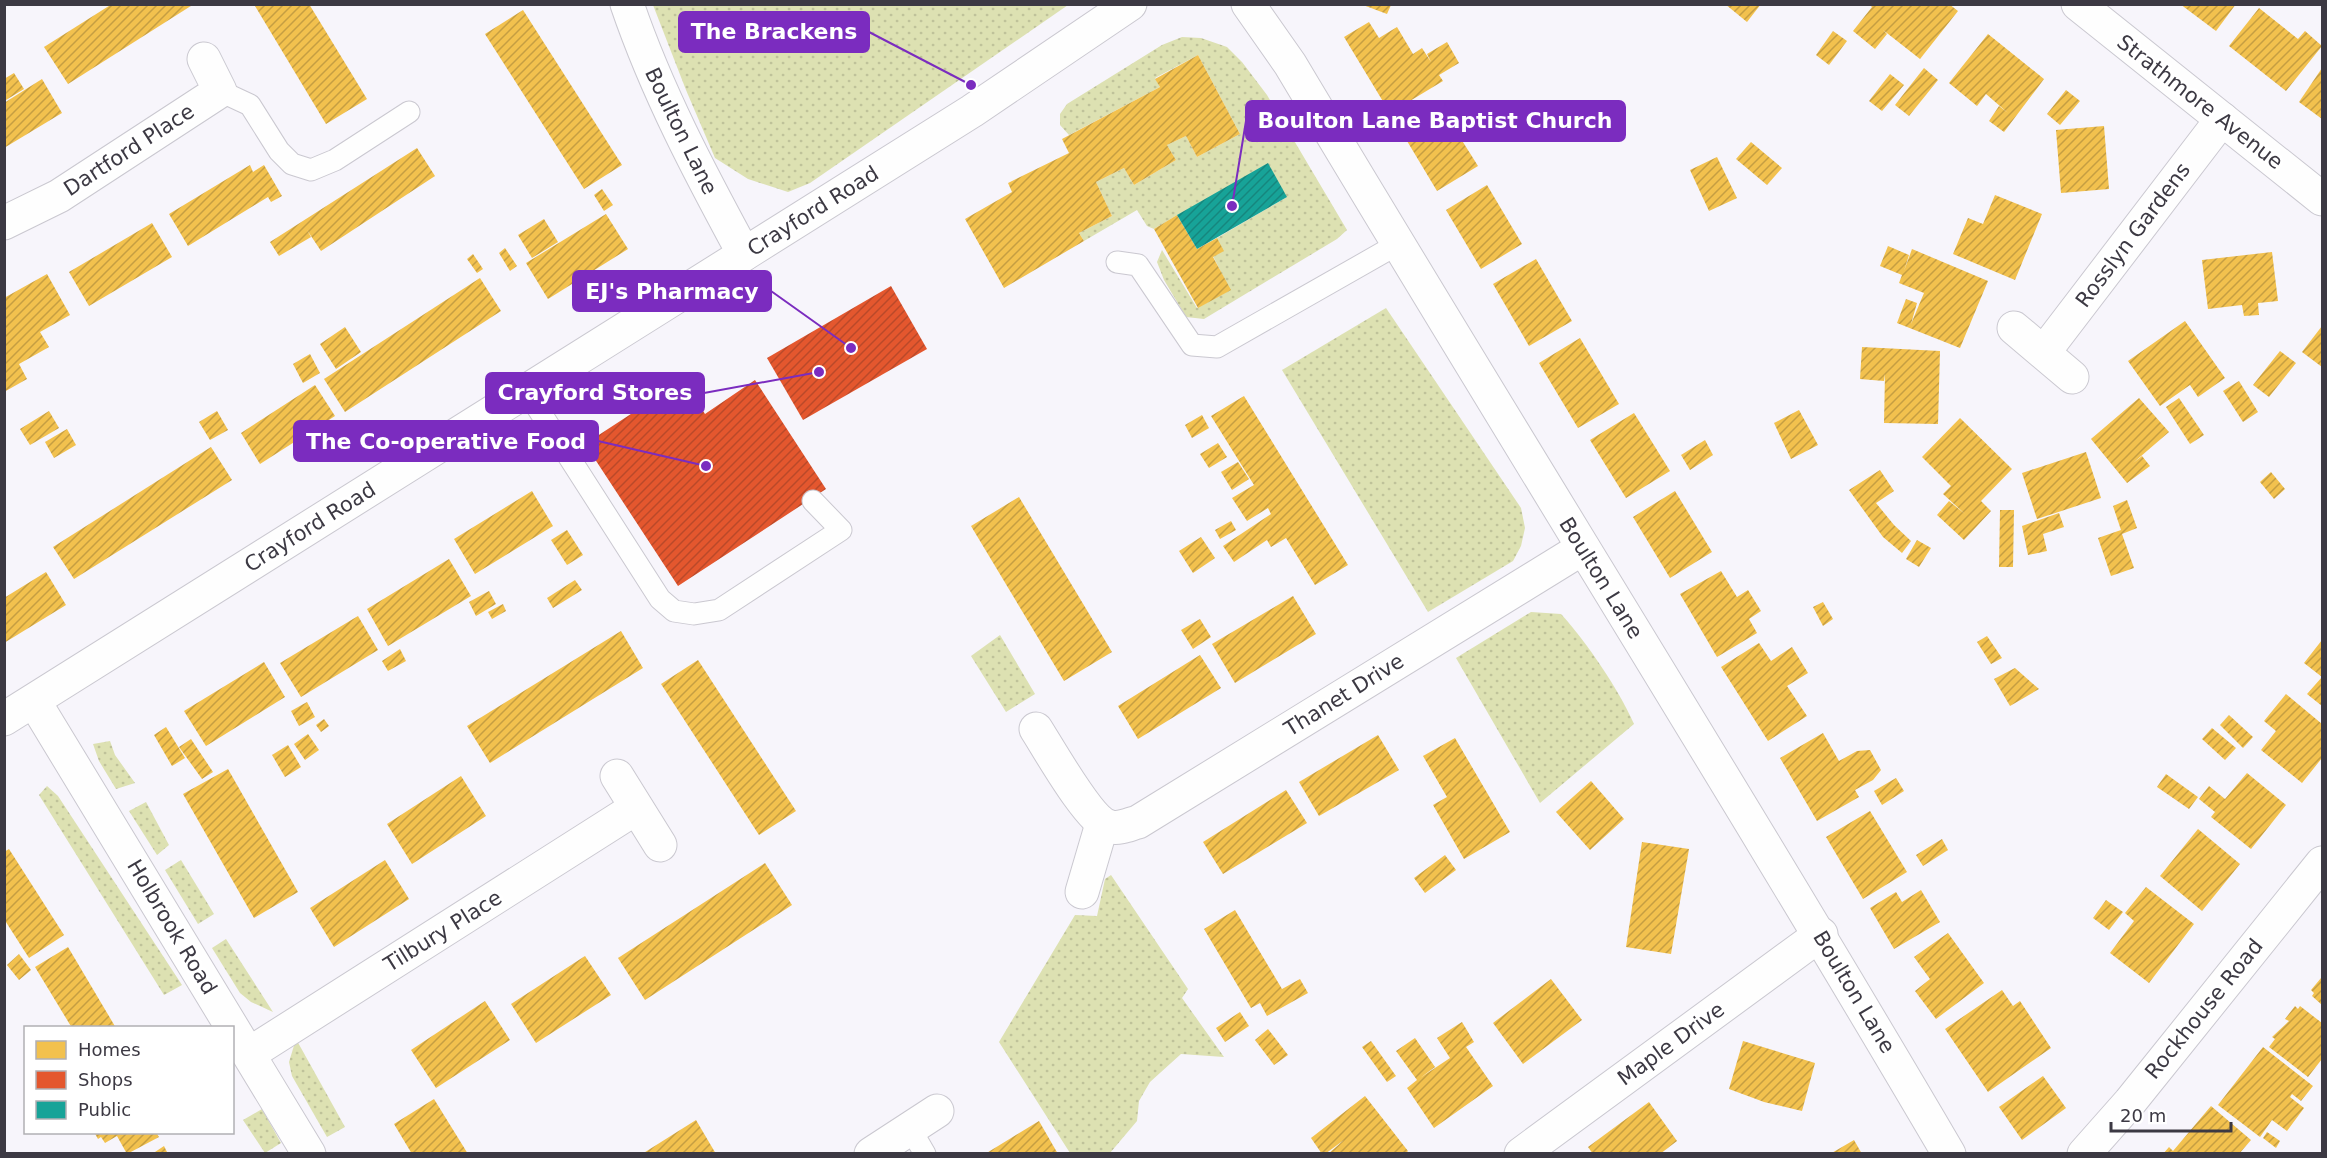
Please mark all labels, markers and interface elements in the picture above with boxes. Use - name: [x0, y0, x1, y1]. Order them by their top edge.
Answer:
- callout: The Brackens: [679, 12, 869, 52]
- text: The Brackens: [691, 19, 857, 44]
- street label: Strathmore Avenue: [2112, 30, 2288, 174]
- street label: Boulton Lane: [640, 64, 722, 198]
- street label: Dartford Place: [59, 99, 199, 201]
- callout: Boulton Lane Baptist Church: [1246, 101, 1625, 141]
- text: Boulton Lane Baptist Church: [1258, 108, 1612, 133]
- street label: Rosslyn Gardens: [2071, 158, 2195, 312]
- street label: Crayford Road: [743, 161, 883, 261]
- callout: EJ's Pharmacy: [573, 271, 771, 311]
- text: EJ's Pharmacy: [585, 279, 759, 304]
- callout: Crayford Stores: [486, 373, 704, 413]
- text: Crayford Stores: [498, 380, 692, 405]
- callout: The Co-operative Food: [294, 421, 598, 461]
- text: The Co-operative Food: [306, 429, 586, 454]
- street label: Crayford Road: [240, 477, 380, 577]
- street label: Boulton Lane: [1554, 513, 1648, 643]
- street label: Thanet Drive: [1279, 649, 1408, 742]
- street label: Holbrook Road: [122, 855, 222, 999]
- street label: Tilbury Place: [379, 885, 506, 977]
- street label: Boulton Lane: [1808, 927, 1900, 1057]
- street label: Rockhouse Road: [2140, 934, 2268, 1084]
- street label: Maple Drive: [1613, 997, 1729, 1091]
- legend: [24, 1026, 234, 1134]
- text: Homes: [78, 1039, 141, 1060]
- text: Shops: [78, 1069, 133, 1090]
- scale bar: [2111, 1095, 2231, 1133]
- text: Public: [78, 1099, 131, 1120]
- text: 20 m: [2120, 1105, 2166, 1126]

